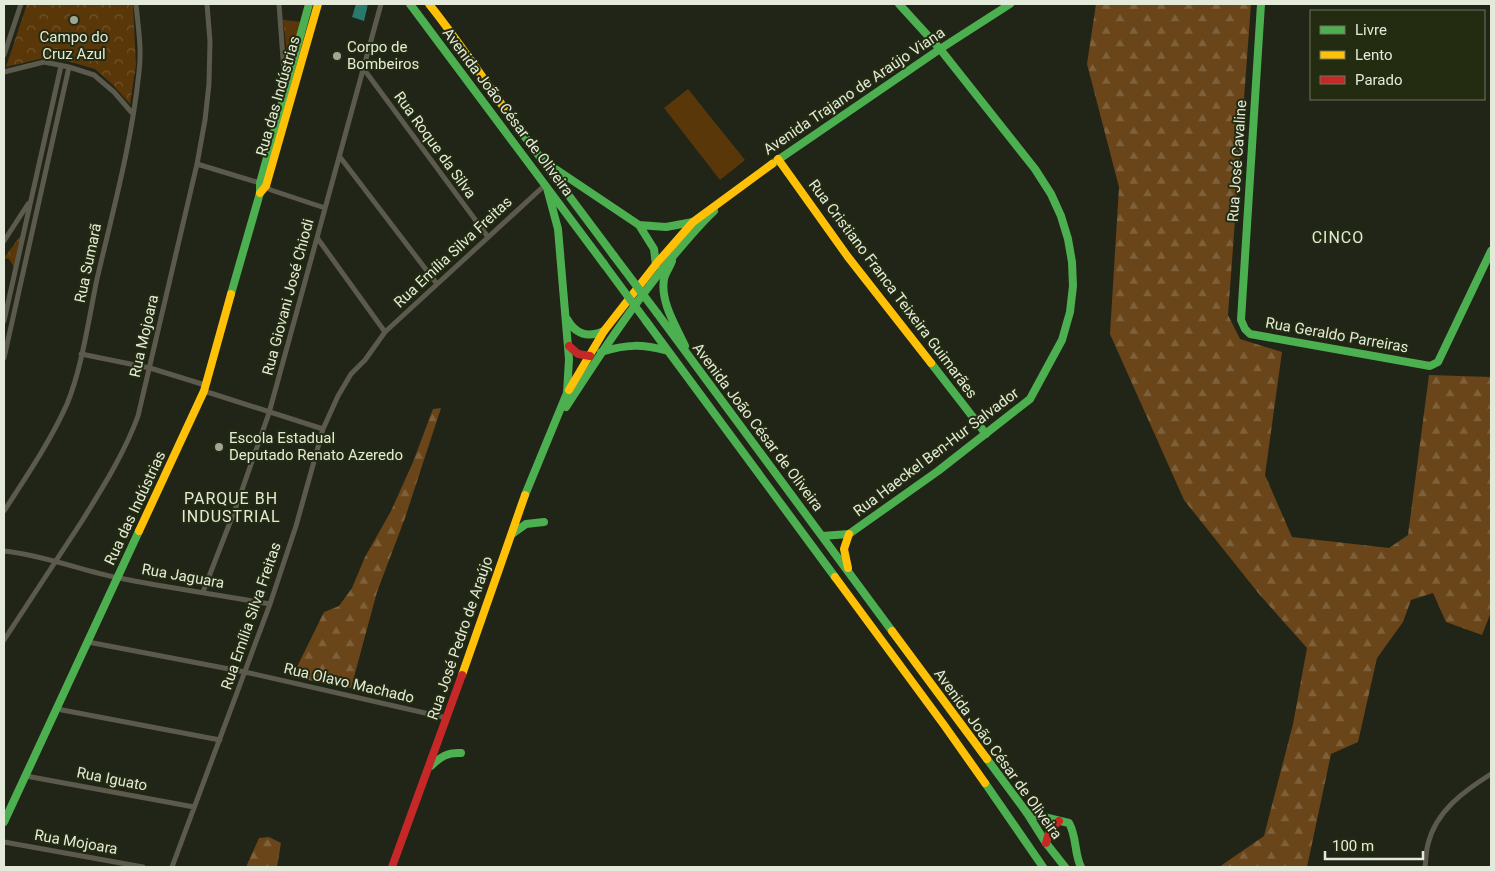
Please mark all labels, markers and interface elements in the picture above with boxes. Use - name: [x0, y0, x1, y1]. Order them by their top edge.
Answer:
- legend: [1310, 10, 1485, 100]
- marker: Campo do Cruz Azul: [68, 14, 80, 26]
- text: Livre: [1355, 21, 1387, 39]
- street label: Avenida Trajano de Araújo Viana: [760, 23, 948, 159]
- street label: Avenida João César de Oliveira: [439, 24, 577, 200]
- place label: Campo do Cruz Azul: [40, 28, 108, 63]
- street label: Rua das Indústrias: [252, 34, 304, 158]
- place label: Corpo de Bombeiros: [347, 38, 419, 73]
- text: Lento: [1355, 46, 1393, 64]
- marker: Corpo de Bombeiros: [331, 50, 343, 62]
- text: Parado: [1355, 71, 1403, 89]
- street label: Rua Roque da Silva: [390, 88, 480, 202]
- street label: Rua José Cavaline: [1224, 99, 1250, 223]
- street label: Rua Cristiano Franca Teixeira Guimarães: [805, 176, 981, 402]
- street label: Rua Emília Silva Freitas: [390, 193, 516, 311]
- street label: Rua Giovani José Chiodi: [258, 217, 318, 377]
- street label: Rua Sumarã: [71, 222, 105, 304]
- district label: CINCO: [1312, 228, 1364, 247]
- street label: Rua Mojoara: [126, 293, 162, 379]
- street label: Rua Geraldo Parreiras: [1264, 314, 1410, 356]
- street label: Avenida João César de Oliveira: [689, 339, 827, 515]
- street label: Rua Haeckel Ben-Hur Salvador: [850, 384, 1022, 520]
- place label: Escola Estadual Deputado Renato Azeredo: [229, 429, 403, 464]
- marker: Escola Estadual Deputado Renato Azeredo: [213, 441, 225, 453]
- street label: Rua das Indústrias: [101, 448, 169, 568]
- district label: PARQUE BH INDUSTRIAL: [181, 489, 281, 526]
- street label: Rua Emília Silva Freitas: [217, 540, 285, 692]
- street label: Rua José Pedro de Araújo: [424, 554, 496, 722]
- street label: Rua Jaguara: [140, 560, 226, 592]
- street label: Rua Olavo Machado: [282, 659, 416, 707]
- street label: Avenida João César de Oliveira: [930, 665, 1066, 843]
- street label: Rua Iguato: [75, 763, 149, 795]
- street label: Rua Mojoara: [33, 826, 119, 858]
- scale bar: [1325, 828, 1422, 860]
- text: 100 m: [1332, 837, 1374, 855]

